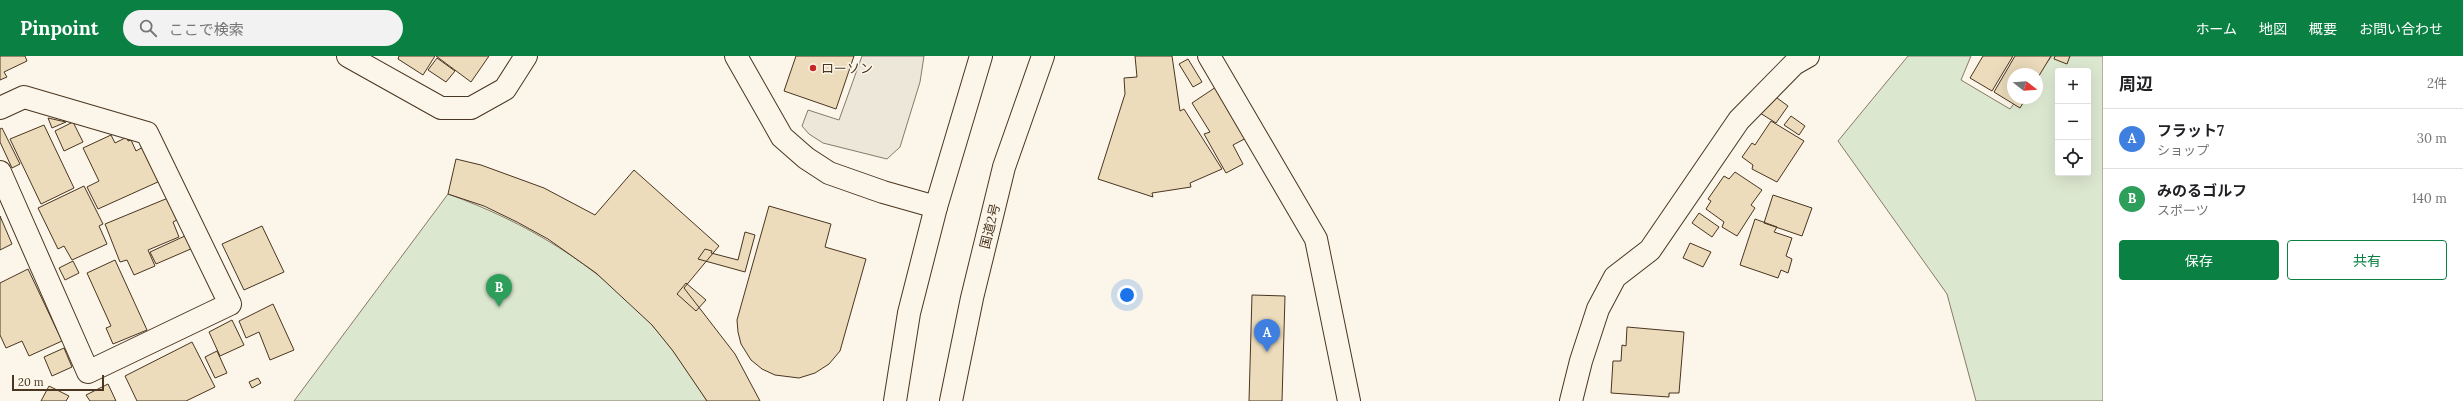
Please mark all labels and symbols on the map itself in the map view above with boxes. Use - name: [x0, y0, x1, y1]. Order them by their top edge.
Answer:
- place label: ローソン: [821, 60, 873, 77]
- marker: ローソン: [808, 63, 818, 73]
- north arrow: [2007, 68, 2043, 104]
- street label: 国道2号: [976, 202, 1004, 250]
- pin: B: [486, 274, 512, 307]
- your location: [1117, 285, 1137, 305]
- pin: A: [1254, 319, 1280, 352]
- scale bar: [12, 373, 104, 392]

